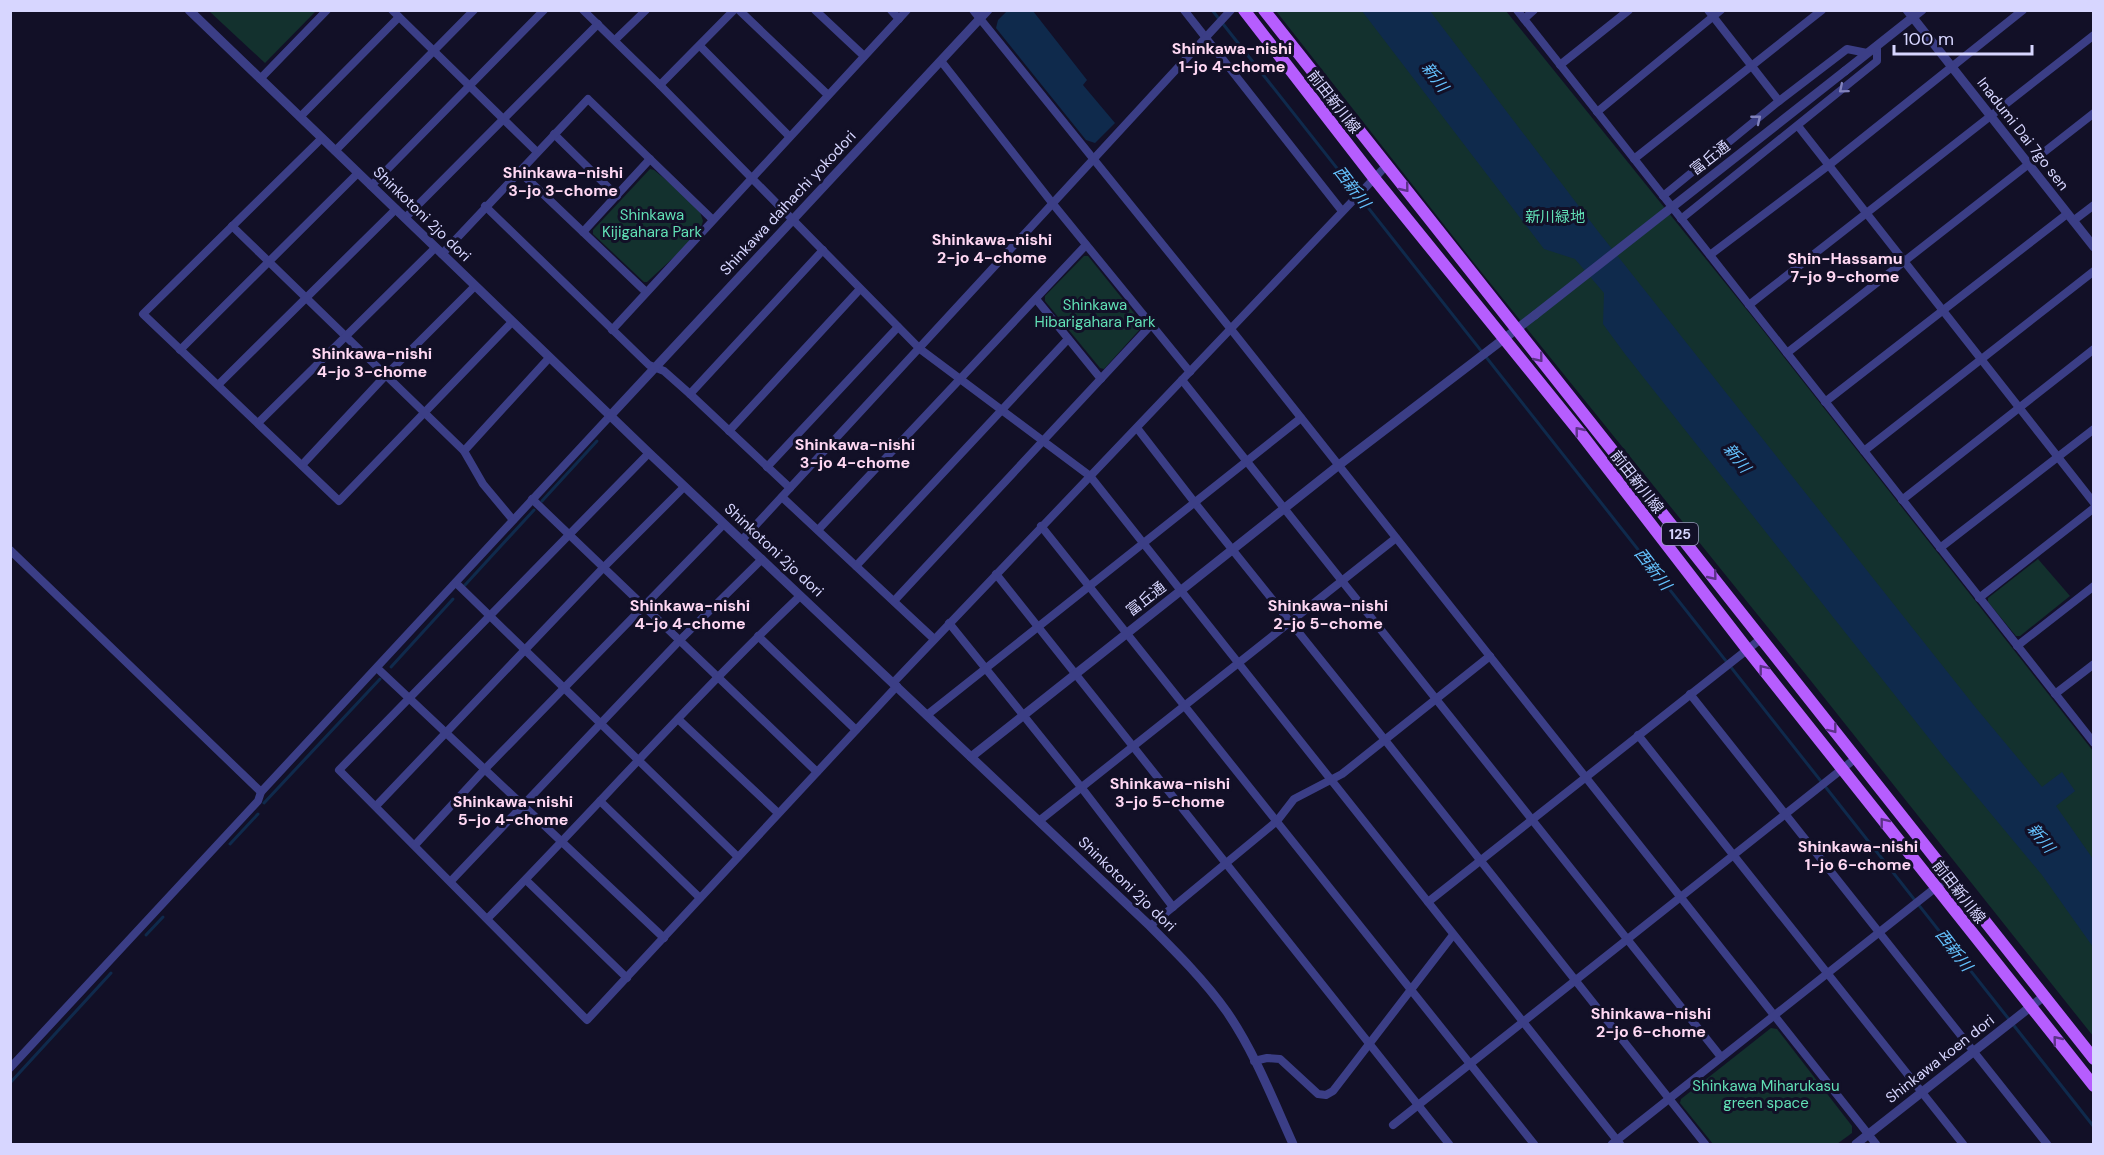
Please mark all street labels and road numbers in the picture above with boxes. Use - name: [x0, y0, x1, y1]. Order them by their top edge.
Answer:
- street label: 前田新川線: [1303, 66, 1365, 138]
- street label: Inadumi Dai 7go sen: [1973, 73, 2073, 195]
- street label: Shinkawa daihachi yokodori: [716, 126, 860, 280]
- street label: 富丘通: [1686, 136, 1734, 180]
- street label: Shinkotoni 2jo dori: [369, 162, 475, 266]
- street label: 前田新川線: [1606, 446, 1668, 518]
- street label: Shinkotoni 2jo dori: [720, 499, 828, 601]
- road number: 125: [1662, 523, 1698, 545]
- street label: 富丘通: [1122, 577, 1170, 621]
- street label: Shinkotoni 2jo dori: [1074, 832, 1180, 936]
- street label: 前田新川線: [1928, 856, 1990, 928]
- street label: Shinkawa koen dori: [1881, 1010, 1999, 1108]

